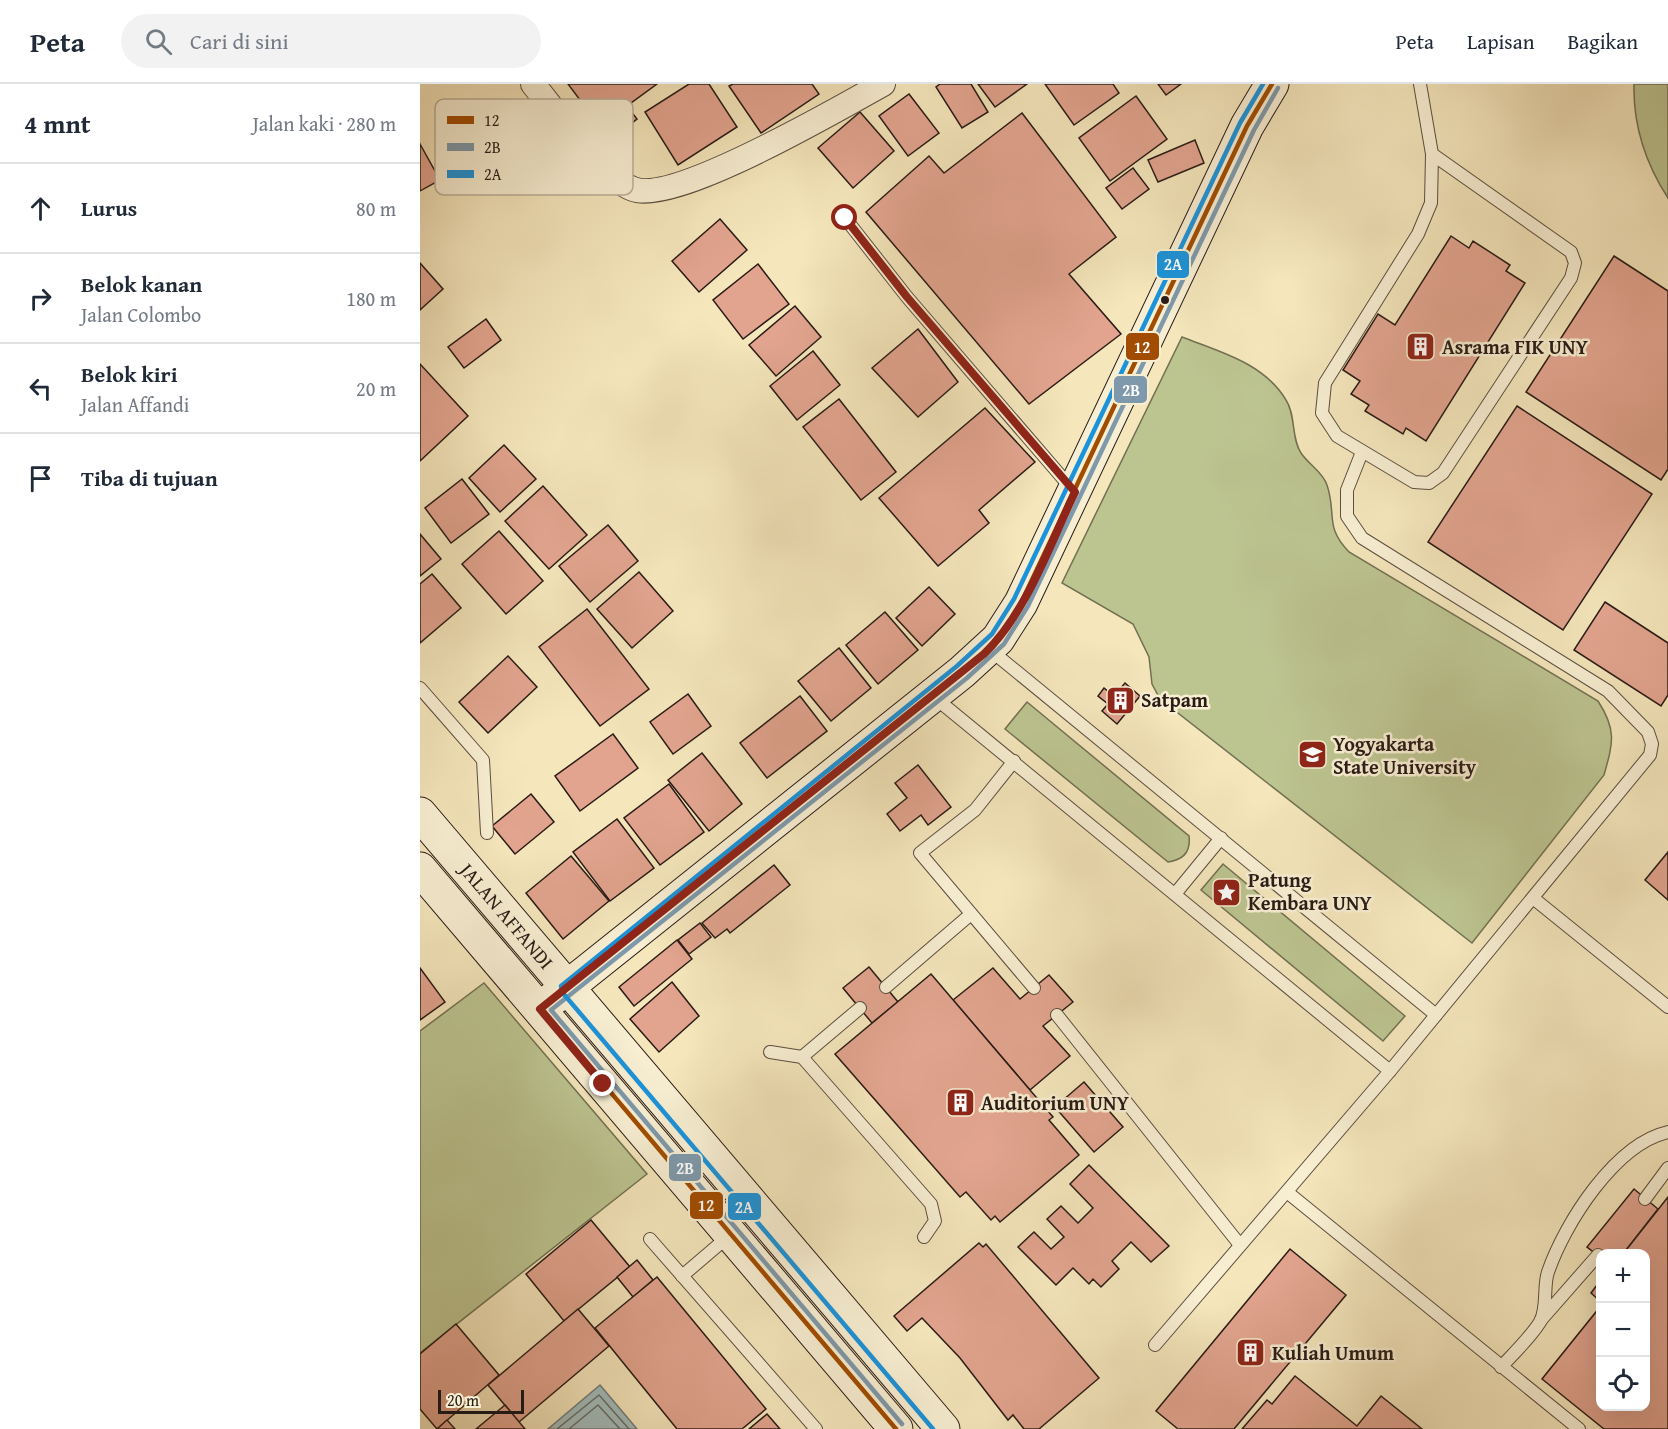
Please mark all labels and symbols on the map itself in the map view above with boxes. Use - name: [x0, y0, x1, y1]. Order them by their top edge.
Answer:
- legend: [435, 99, 633, 195]
- text: 12: [484, 108, 499, 132]
- text: 2B: [484, 135, 501, 159]
- text: 2A: [484, 162, 502, 186]
- route start: [831, 204, 857, 230]
- line badge: 2A: [1156, 250, 1190, 279]
- text: 2A: [1164, 252, 1183, 276]
- unlabelled marker: [1159, 294, 1171, 306]
- building icon: Asrama FIK UNY: [1405, 331, 1437, 363]
- line badge: 12: [1125, 332, 1160, 361]
- place label: Asrama FIK UNY: [1442, 332, 1588, 361]
- text: 12: [1134, 335, 1150, 359]
- line badge: 2B: [1113, 375, 1148, 404]
- text: 2B: [1122, 378, 1140, 402]
- building icon: Satpam: [1104, 684, 1136, 716]
- place label: Satpam: [1141, 685, 1208, 714]
- place label: Yogyakarta State University: [1333, 729, 1477, 781]
- school or university icon: Yogyakarta State University: [1296, 739, 1328, 771]
- street label: JALAN AFFANDI: [452, 854, 561, 975]
- place label: Patung Kembara UNY: [1248, 865, 1372, 917]
- place icon: Patung Kembara UNY: [1211, 876, 1243, 908]
- route end: [589, 1070, 615, 1096]
- building icon: Auditorium UNY: [944, 1087, 976, 1119]
- place label: Auditorium UNY: [981, 1088, 1129, 1117]
- line badge: 2B: [668, 1153, 702, 1182]
- text: 2B: [676, 1156, 694, 1180]
- line badge: 12: [689, 1191, 724, 1220]
- line badge: 2A: [727, 1192, 762, 1221]
- text: 12: [698, 1193, 714, 1217]
- text: 2A: [735, 1195, 754, 1219]
- building icon: Kuliah Umum: [1235, 1337, 1267, 1369]
- place label: Kuliah Umum: [1272, 1338, 1394, 1367]
- scale bar: [438, 1387, 524, 1414]

